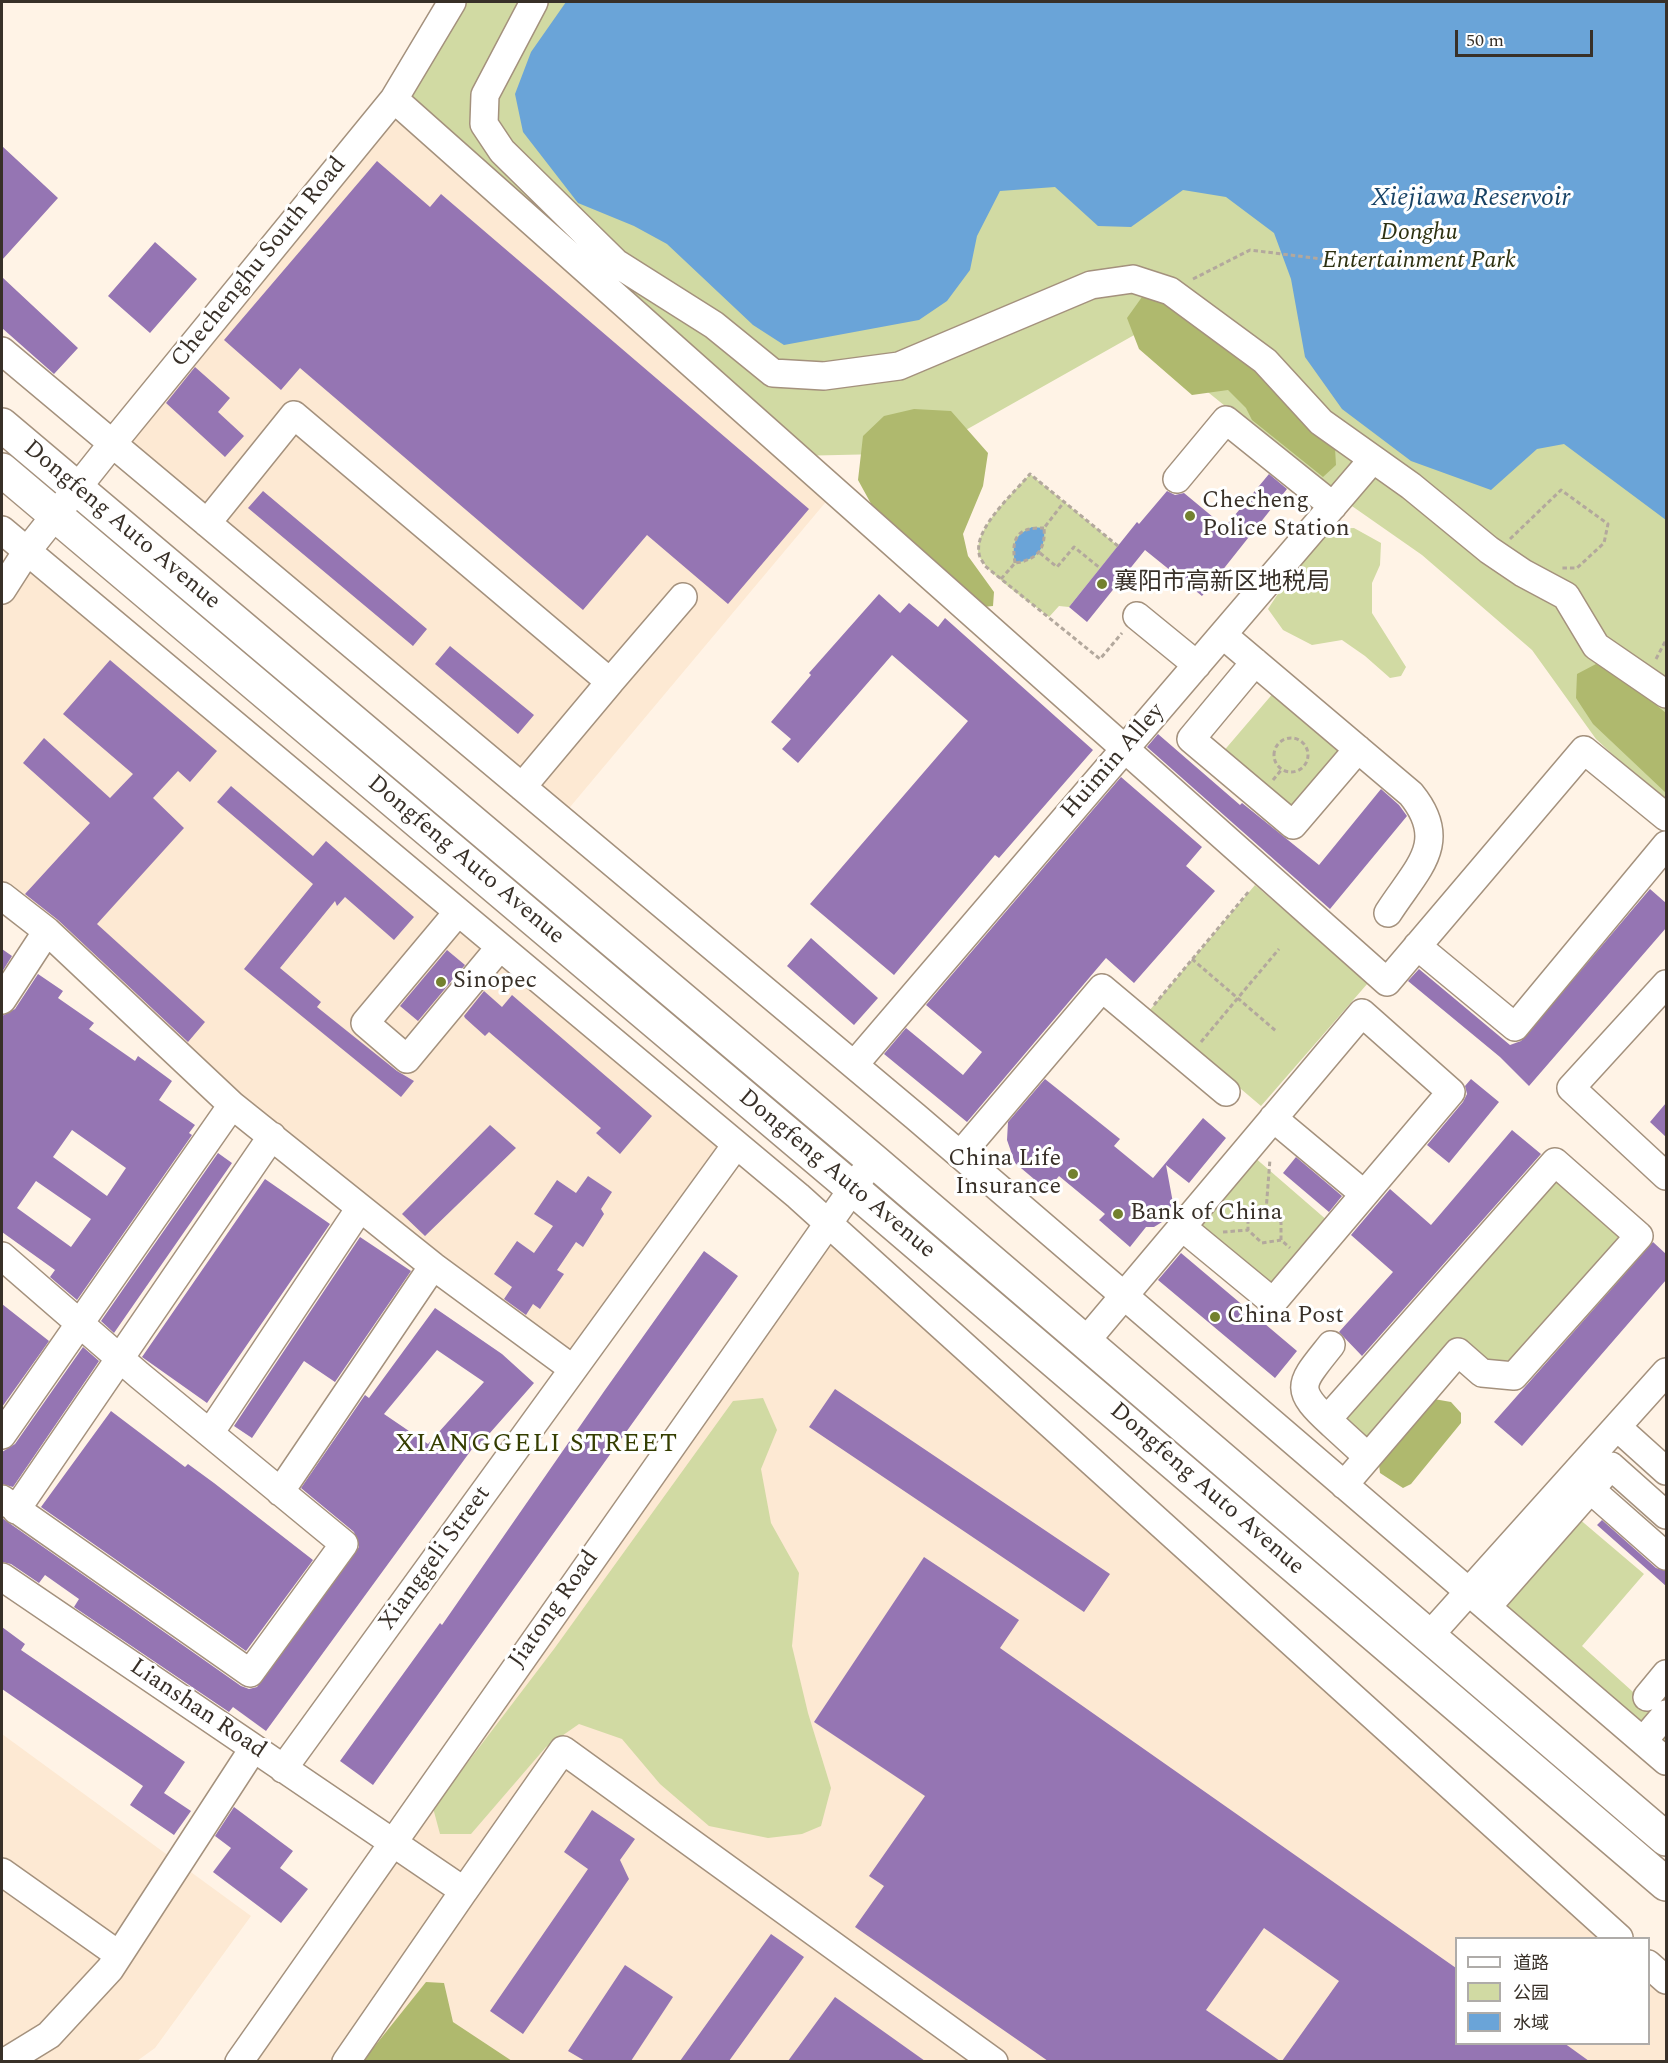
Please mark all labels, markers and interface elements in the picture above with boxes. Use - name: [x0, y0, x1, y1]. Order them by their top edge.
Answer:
- scale bar: [1458, 18, 1596, 56]
- text: 50 m: [1466, 27, 1504, 54]
- street label: Chechenghu South Road: [166, 152, 354, 374]
- water label: Xiejiawa Reservoir: [1372, 184, 1570, 216]
- park label: Donghu Entertainment Park: [1322, 220, 1516, 276]
- street label: Dongfeng Auto Avenue: [16, 435, 226, 617]
- place label: Checheng Police Station: [1202, 488, 1350, 544]
- marker: Checheng Police Station: [1183, 509, 1197, 523]
- place label: 襄阳市高新区地税局: [1114, 570, 1330, 598]
- marker: 襄阳市高新区地税局: [1095, 577, 1109, 591]
- street label: Huimin Alley: [1056, 698, 1172, 826]
- street label: Dongfeng Auto Avenue: [360, 770, 570, 952]
- place label: Sinopec: [453, 968, 537, 996]
- marker: Sinopec: [434, 975, 448, 989]
- street label: Dongfeng Auto Avenue: [731, 1084, 941, 1266]
- place label: China Life Insurance: [948, 1146, 1061, 1202]
- marker: China Life Insurance: [1066, 1167, 1080, 1181]
- place label: Bank of China: [1130, 1200, 1282, 1228]
- marker: Bank of China: [1111, 1207, 1125, 1221]
- place label: China Post: [1227, 1303, 1344, 1331]
- marker: China Post: [1208, 1310, 1222, 1324]
- street label: Dongfeng Auto Avenue: [1103, 1398, 1309, 1582]
- district label: XIANGGELI STREET: [395, 1430, 679, 1462]
- street label: Xianggeli Street: [374, 1481, 498, 1637]
- street label: Jiatong Road: [504, 1546, 606, 1674]
- street label: Lianshan Road: [123, 1654, 271, 1766]
- legend: [1455, 1937, 1650, 2045]
- text: 道路: [1513, 1950, 1549, 1977]
- text: 公园: [1513, 1980, 1549, 2007]
- text: 水域: [1513, 2010, 1549, 2037]

